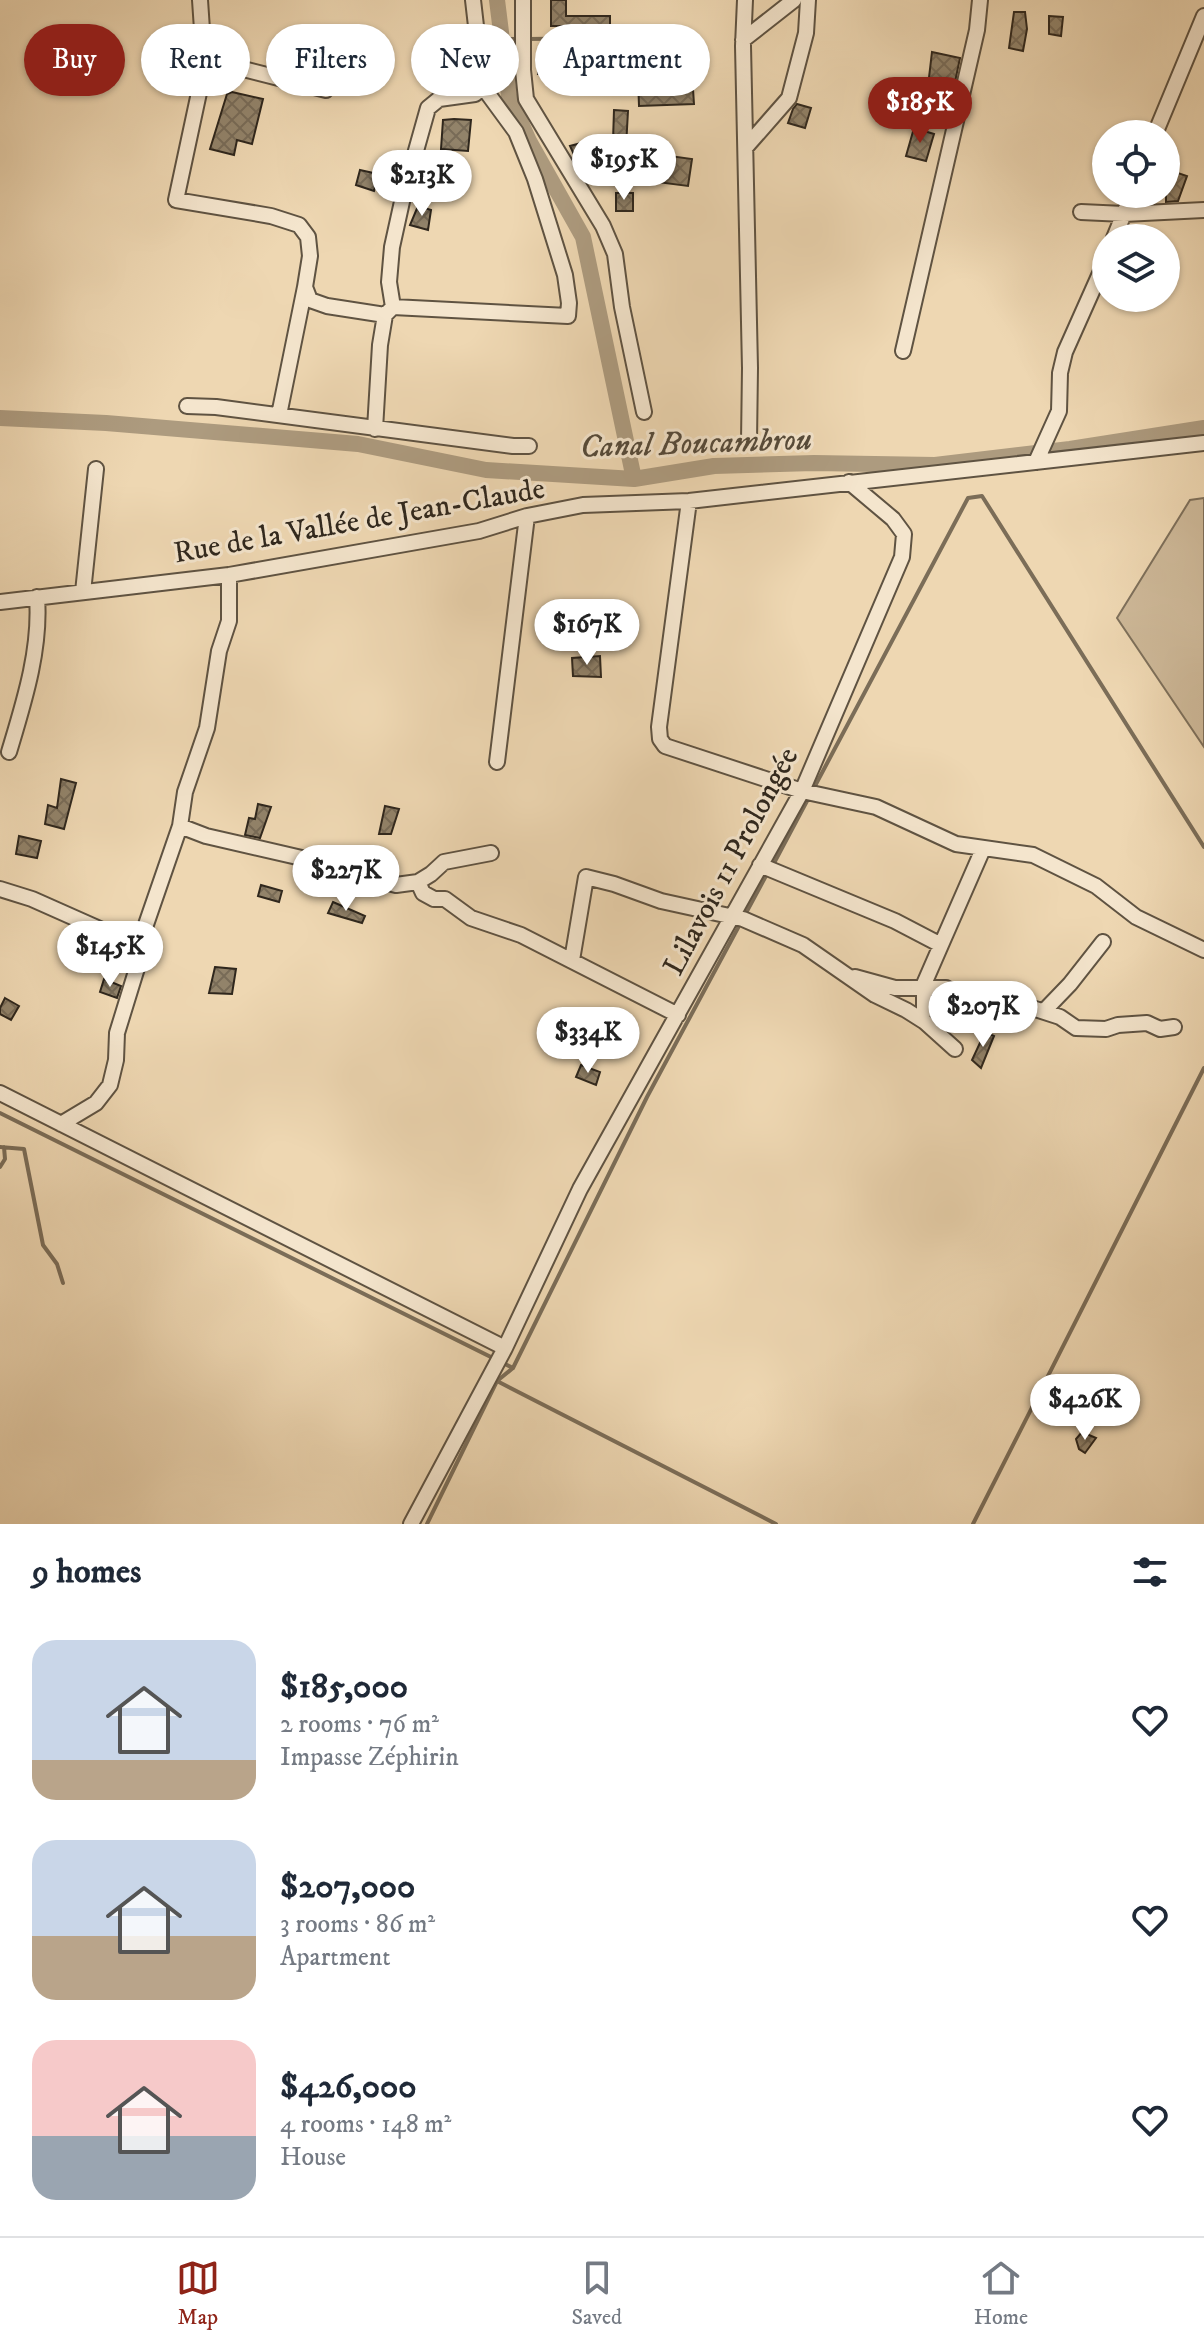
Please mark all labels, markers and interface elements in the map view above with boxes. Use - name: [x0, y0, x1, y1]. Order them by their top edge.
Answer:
- chip: Buy: [24, 24, 125, 96]
- chip: Rent: [141, 24, 250, 96]
- chip: Filters: [266, 24, 395, 96]
- chip: New: [411, 24, 519, 96]
- chip: Apartment: [535, 24, 710, 96]
- pin: $185K: [864, 77, 976, 145]
- text: $185K: [886, 86, 954, 119]
- map controls: [1092, 120, 1180, 312]
- button: locate: [1092, 120, 1180, 208]
- pin: $195K: [568, 134, 680, 202]
- text: $195K: [590, 143, 658, 176]
- pin: $213K: [366, 150, 478, 218]
- text: $213K: [390, 159, 454, 192]
- button: layers: [1092, 224, 1180, 312]
- water label: Canal Boucambrou: [579, 420, 813, 468]
- street label: Rue de la Vallée de Jean-Claude: [171, 471, 548, 572]
- pin: $167K: [531, 599, 643, 667]
- text: $167K: [552, 608, 622, 641]
- street label: Lilavois 11 Prolongée: [656, 741, 807, 982]
- pin: $227K: [290, 845, 402, 913]
- text: $227K: [310, 854, 382, 887]
- pin: $145K: [54, 921, 166, 989]
- text: $145K: [75, 930, 145, 963]
- pin: $207K: [927, 981, 1039, 1049]
- text: $207K: [947, 990, 1019, 1023]
- pin: $334K: [532, 1007, 644, 1075]
- text: $334K: [555, 1016, 621, 1049]
- pin: $426K: [1029, 1374, 1141, 1442]
- text: $426K: [1048, 1383, 1122, 1416]
- icon: filters: [1128, 1550, 1172, 1594]
- text: 9 homes: [32, 1551, 141, 1593]
- text: $185,000: [280, 1666, 408, 1708]
- icon: home: [96, 1672, 192, 1768]
- icon: heart: [1128, 1698, 1172, 1742]
- text: 2 rooms · 76 m²: [280, 1708, 439, 1741]
- text: Impasse Zéphirin: [280, 1741, 459, 1774]
- text: $207,000: [280, 1866, 415, 1908]
- icon: home: [96, 1872, 192, 1968]
- icon: heart: [1128, 1898, 1172, 1942]
- text: 3 rooms · 86 m²: [280, 1908, 435, 1941]
- text: Apartment: [280, 1941, 391, 1974]
- text: $426,000: [280, 2066, 417, 2108]
- icon: home: [96, 2072, 192, 2168]
- icon: heart: [1128, 2098, 1172, 2142]
- text: 4 rooms · 148 m²: [280, 2108, 451, 2141]
- text: House: [280, 2141, 346, 2174]
- tab: Map: [176, 2256, 220, 2331]
- tab: Saved: [572, 2256, 622, 2331]
- tab: Home: [974, 2256, 1028, 2331]

